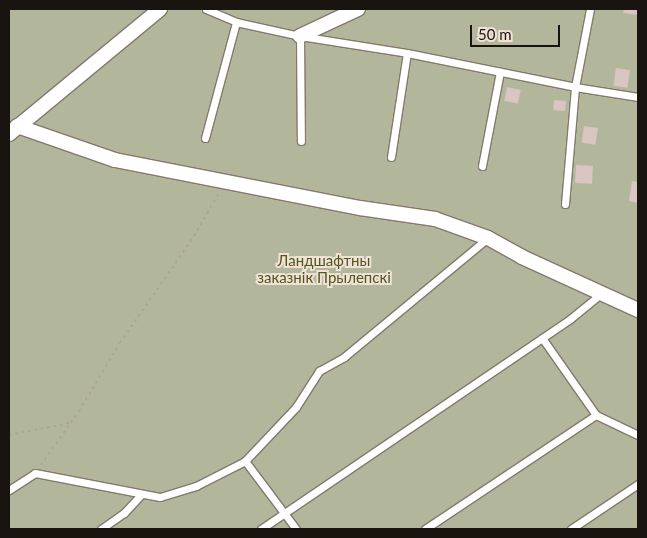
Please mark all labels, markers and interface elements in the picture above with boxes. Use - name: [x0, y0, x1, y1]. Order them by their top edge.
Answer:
- scale bar: [472, 15, 562, 47]
- text: 50 m: [478, 25, 512, 43]
- park label: Ландшафтны заказнік Прылепскі: [257, 251, 391, 286]

